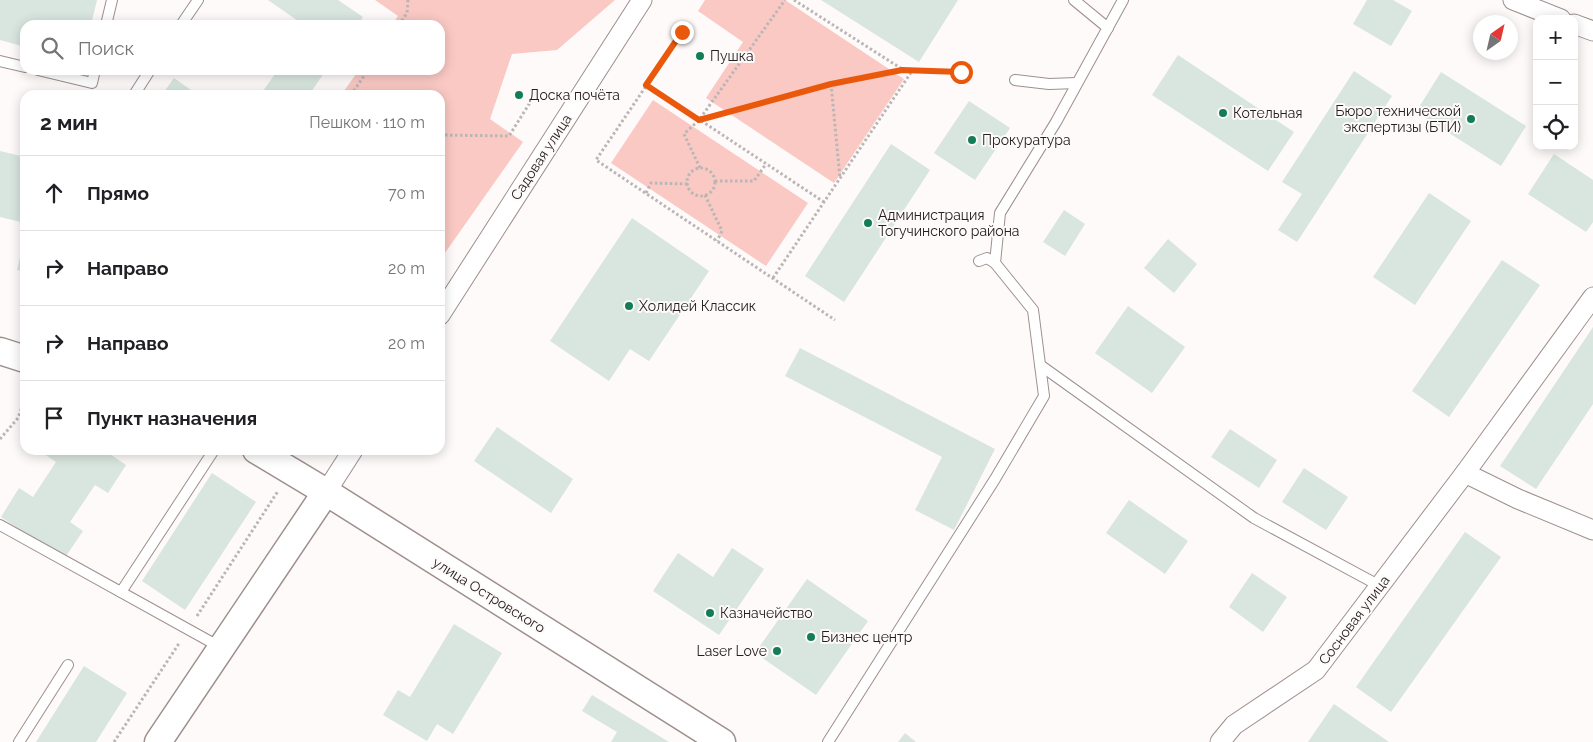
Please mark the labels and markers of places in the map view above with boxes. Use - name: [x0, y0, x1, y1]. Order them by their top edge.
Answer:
- place label: Пушка: [710, 48, 754, 64]
- marker: Пушка: [694, 50, 706, 62]
- place label: Доска почёта: [529, 87, 620, 103]
- marker: Доска почёта: [513, 89, 525, 101]
- place label: Бюро технической экспертизы (БТИ): [1335, 103, 1461, 135]
- place label: Котельная: [1233, 105, 1303, 121]
- marker: Котельная: [1217, 107, 1229, 119]
- marker: Бюро технической экспертизы (БТИ): [1465, 113, 1477, 125]
- place label: Прокуратура: [982, 132, 1071, 148]
- marker: Прокуратура: [966, 134, 978, 146]
- place label: Администрация Тогучинского района: [878, 207, 1019, 239]
- marker: Администрация Тогучинского района: [862, 217, 874, 229]
- place label: Холидей Классик: [639, 298, 756, 314]
- marker: Холидей Классик: [623, 300, 635, 312]
- place label: Казначейство: [720, 605, 813, 621]
- marker: Казначейство: [704, 607, 716, 619]
- place label: Бизнес центр: [821, 629, 913, 645]
- marker: Бизнес центр: [805, 631, 817, 643]
- place label: Laser Love: [697, 643, 767, 659]
- marker: Laser Love: [771, 645, 783, 657]

